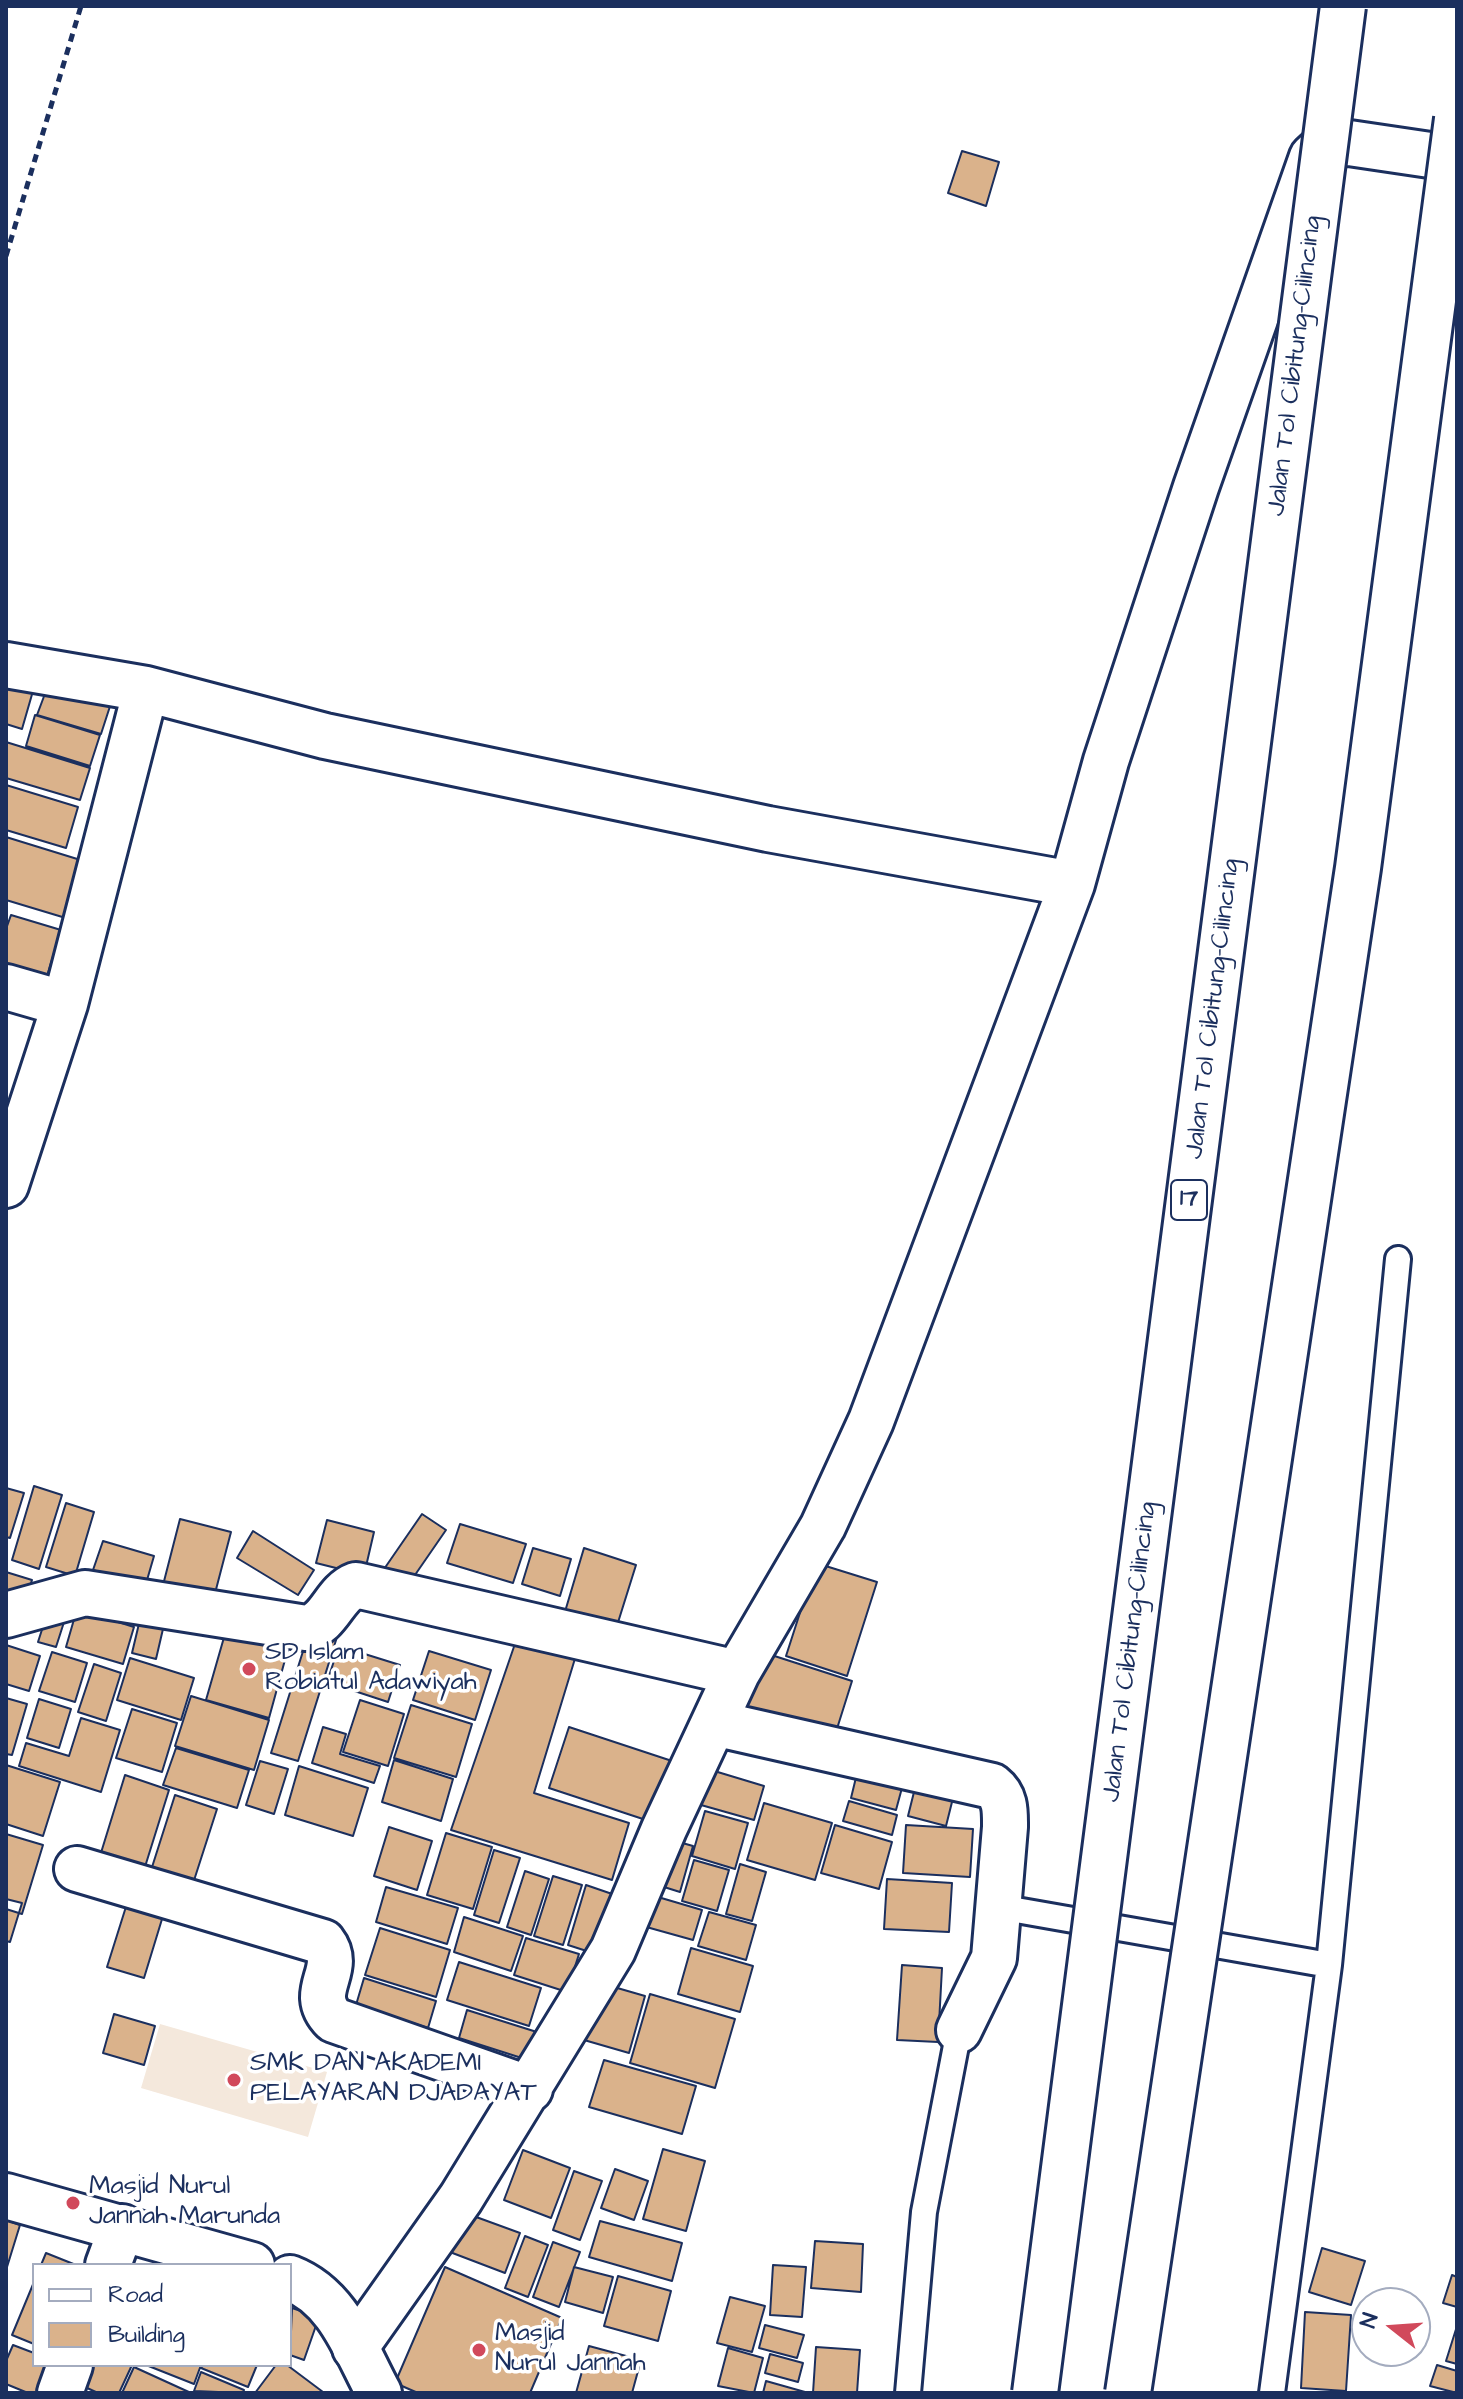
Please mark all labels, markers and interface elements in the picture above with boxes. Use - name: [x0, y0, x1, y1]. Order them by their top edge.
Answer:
- street label: Jalan Tol Cibitung–Cilincing: [1262, 214, 1330, 518]
- street label: Jalan Tol Cibitung–Cilincing: [1180, 857, 1248, 1161]
- road number: 17: [1171, 1180, 1207, 1220]
- street label: Jalan Tol Cibitung–Cilincing: [1097, 1500, 1165, 1804]
- place label: SD Islam Robiatul Adawiyah: [265, 1638, 477, 1700]
- marker: SD Islam Robiatul Adawiyah: [240, 1660, 258, 1678]
- place label: SMK DAN AKADEMI PELAYARAN DJADAYAT: [250, 2049, 537, 2110]
- marker: SMK DAN AKADEMI PELAYARAN DJADAYAT: [225, 2071, 243, 2089]
- place label: Masjid Nurul Jannah Marunda: [89, 2172, 280, 2234]
- marker: Masjid Nurul Jannah Marunda: [64, 2194, 82, 2212]
- legend: [32, 2263, 292, 2367]
- text: Road: [108, 2278, 163, 2312]
- north arrow: [1351, 2287, 1431, 2367]
- text: N: [1353, 2309, 1386, 2332]
- text: Building: [108, 2318, 185, 2352]
- place label: Masjid Nurul Jannah: [495, 2319, 646, 2380]
- marker: Masjid Nurul Jannah: [470, 2341, 488, 2359]

